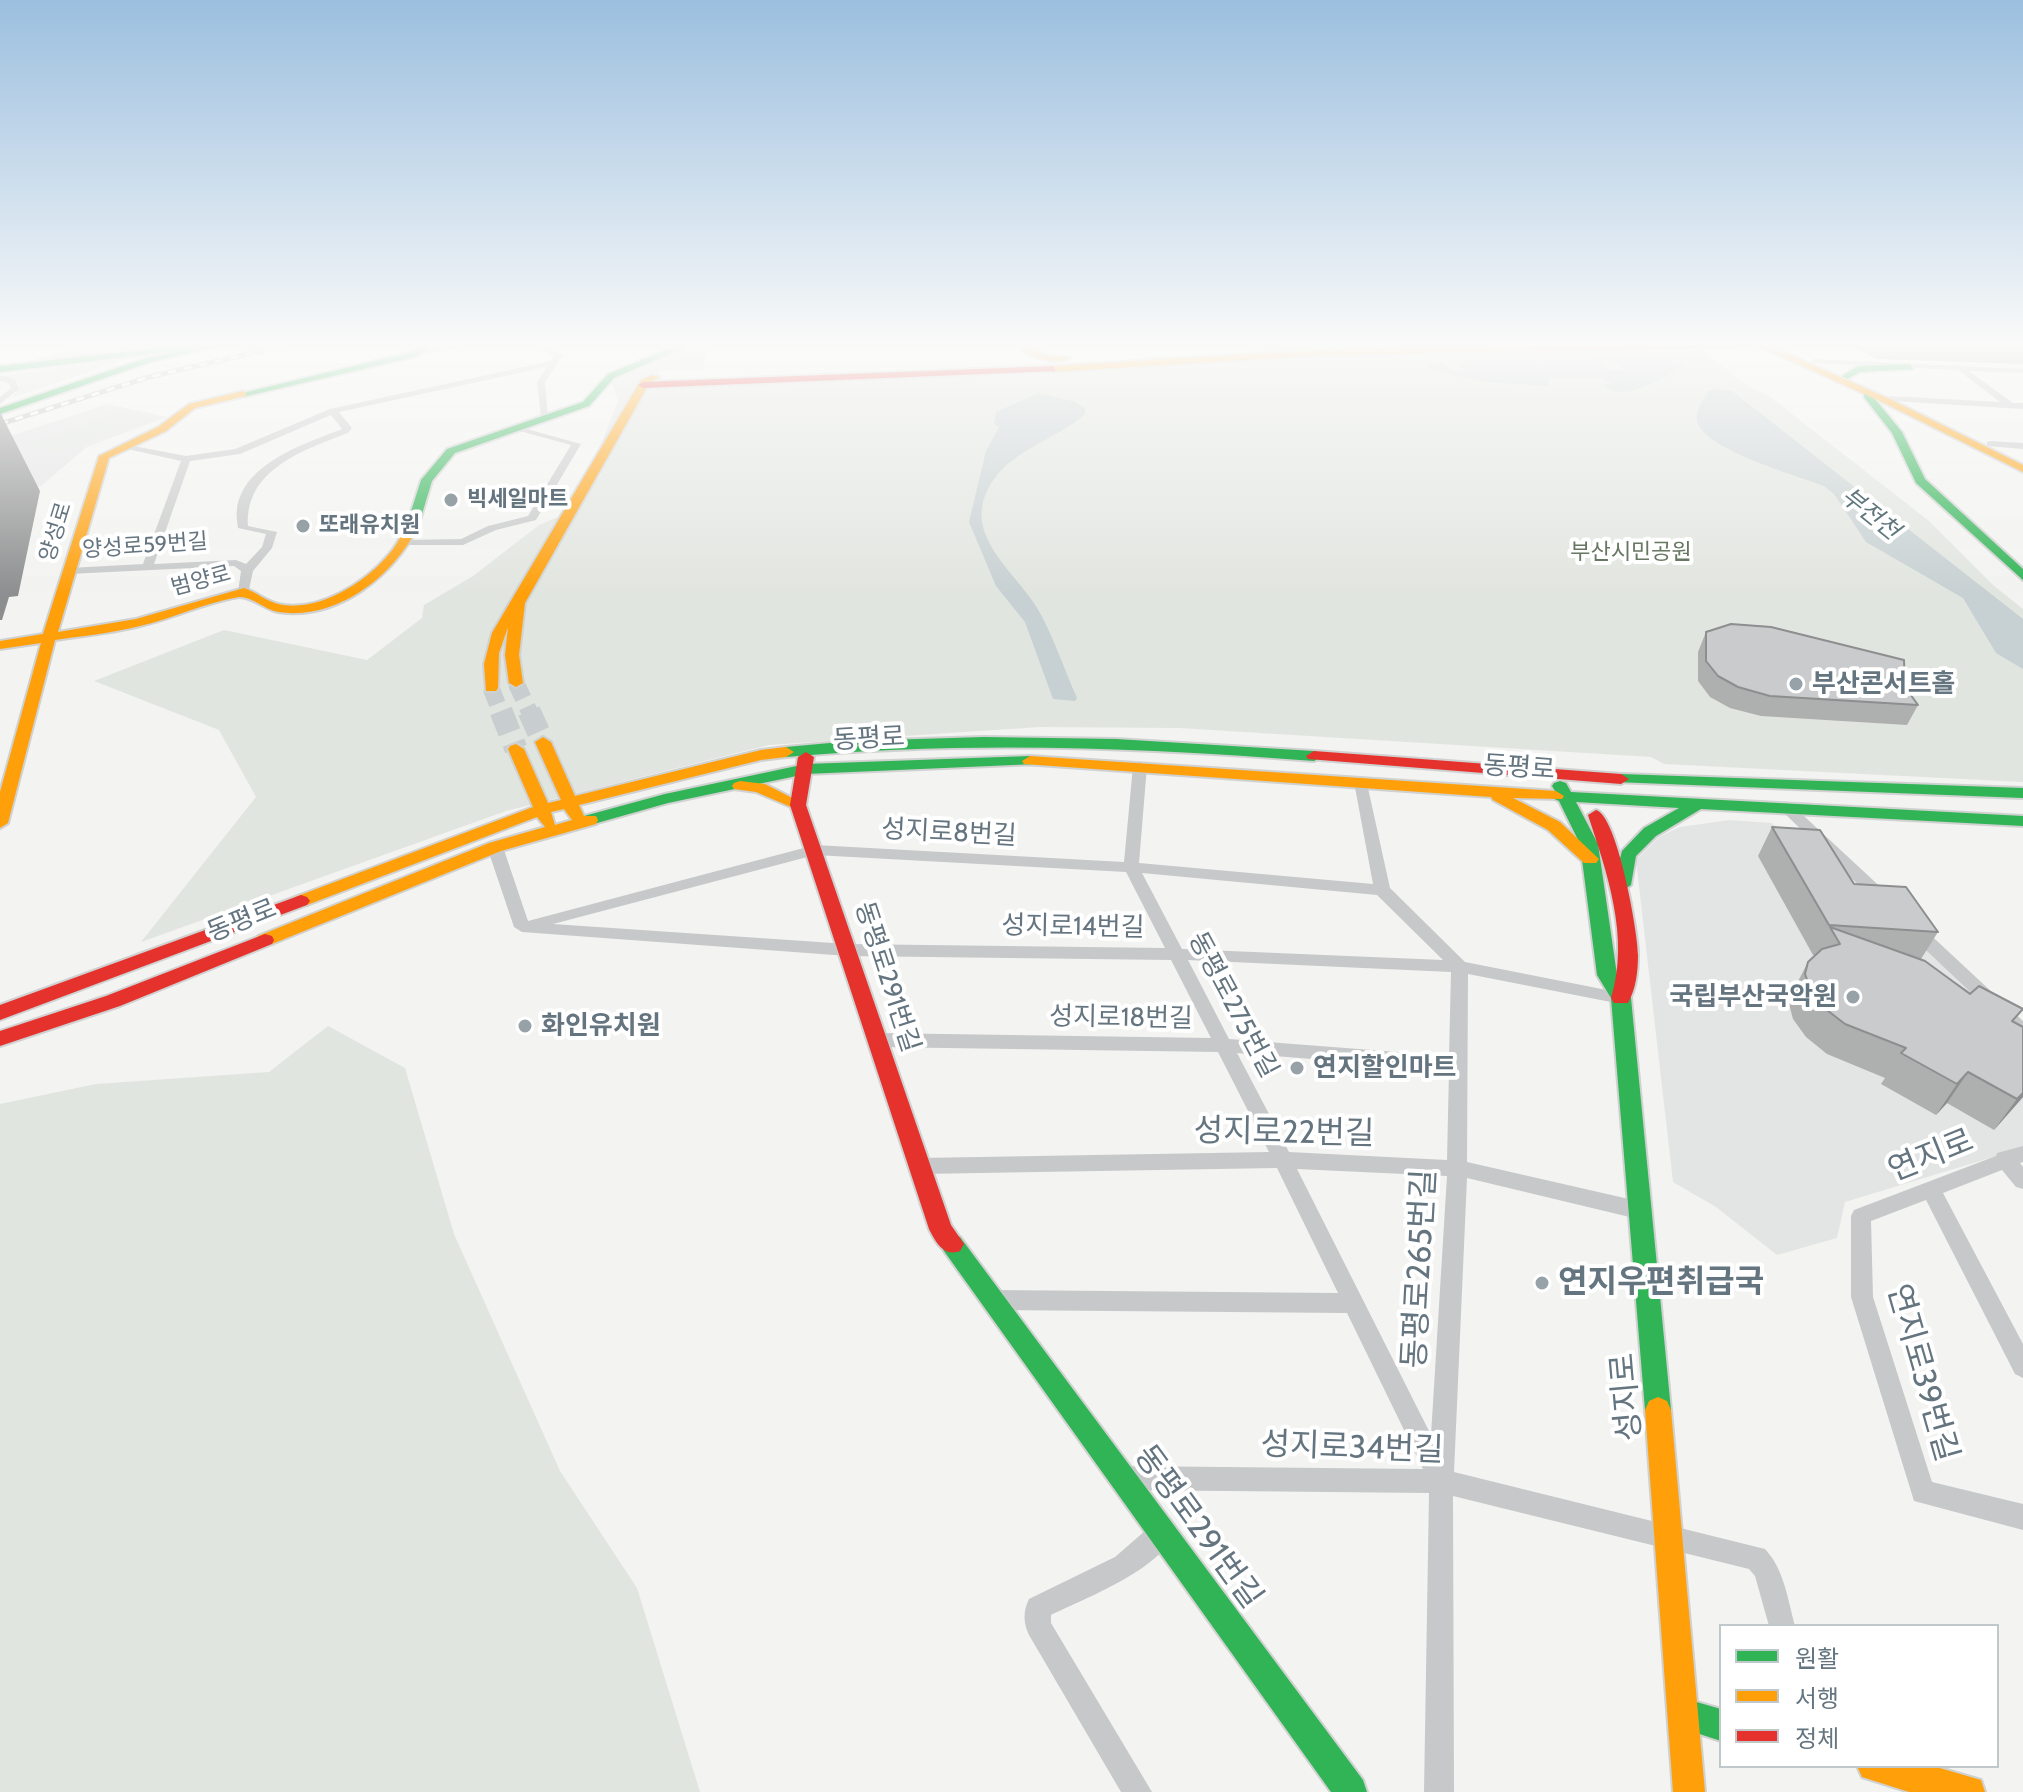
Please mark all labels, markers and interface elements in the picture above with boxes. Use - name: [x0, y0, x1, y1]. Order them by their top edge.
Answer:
- water label: 부전천: [1835, 482, 1905, 546]
- place label: 빅세일마트: [467, 487, 568, 513]
- marker: 빅세일마트: [442, 491, 460, 509]
- street label: 양성로: [35, 499, 77, 565]
- place label: 또래유치원: [319, 513, 420, 539]
- marker: 또래유치원: [294, 517, 312, 535]
- street label: 양성로59번길: [81, 528, 209, 564]
- park label: 부산시민공원: [1570, 540, 1692, 566]
- street label: 범양로: [168, 560, 234, 602]
- place label: 부산콘서트홀: [1812, 668, 1956, 700]
- marker: 부산콘서트홀: [1787, 675, 1805, 693]
- street label: 동평로: [832, 722, 906, 756]
- street label: 동평로: [1482, 750, 1556, 786]
- street label: 성지로8번길: [881, 814, 1017, 852]
- street label: 동평로: [203, 893, 281, 949]
- street label: 동평로291번길: [848, 898, 926, 1056]
- street label: 성지로14번길: [1001, 910, 1145, 944]
- street label: 동평로275번길: [1182, 927, 1284, 1083]
- place label: 국립부산국악원: [1670, 981, 1837, 1013]
- marker: 국립부산국악원: [1844, 988, 1862, 1006]
- street label: 성지로18번길: [1049, 1001, 1193, 1035]
- place label: 화인유치원: [541, 1010, 661, 1042]
- marker: 화인유치원: [516, 1017, 534, 1035]
- place label: 연지할인마트: [1313, 1052, 1457, 1084]
- marker: 연지할인마트: [1288, 1059, 1306, 1077]
- street label: 성지로22번길: [1193, 1112, 1375, 1154]
- street label: 연지로: [1883, 1122, 1979, 1190]
- street label: 동평로265번길: [1396, 1168, 1444, 1370]
- place label: 연지우편취급국: [1558, 1264, 1764, 1302]
- marker: 연지우편취급국: [1533, 1274, 1551, 1292]
- street label: 연지로39번길: [1878, 1280, 1966, 1466]
- street label: 성지로: [1604, 1351, 1650, 1443]
- street label: 성지로34번길: [1260, 1426, 1444, 1470]
- street label: 동평로291번길: [1126, 1438, 1270, 1616]
- legend: [1719, 1624, 1999, 1768]
- text: 원활: [1795, 1644, 1839, 1673]
- text: 서행: [1795, 1684, 1839, 1713]
- text: 정체: [1795, 1724, 1839, 1753]

